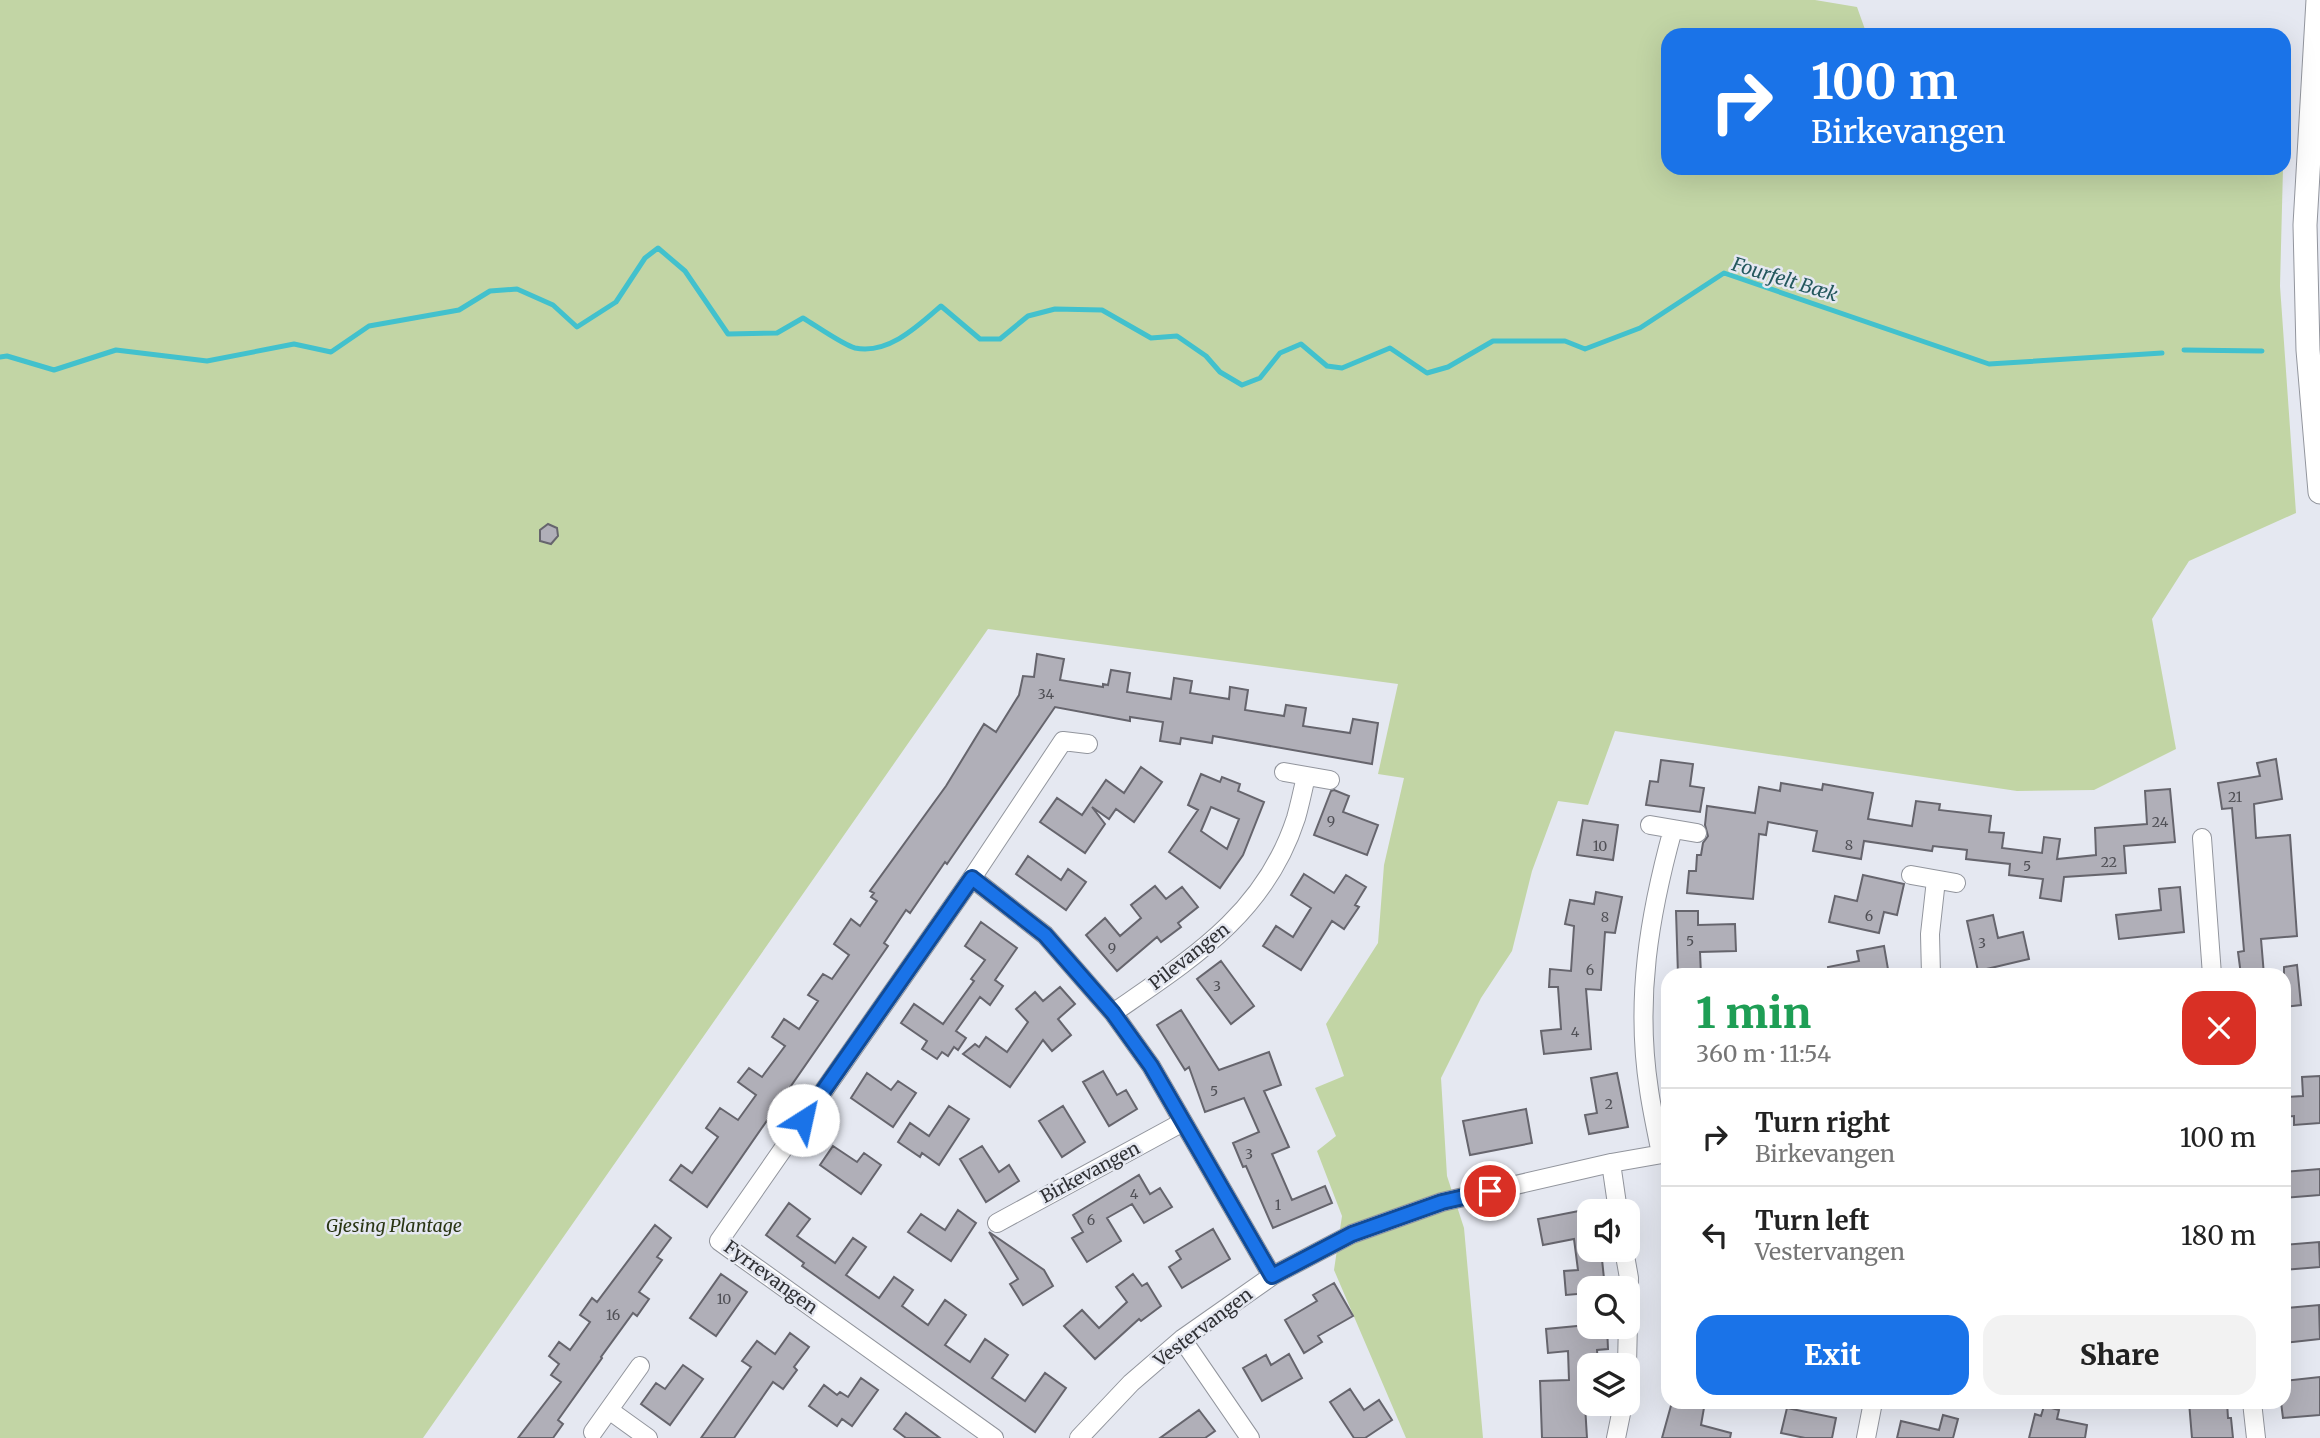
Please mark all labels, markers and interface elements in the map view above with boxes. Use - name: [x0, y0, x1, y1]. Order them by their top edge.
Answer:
- text: 100 m: [1811, 51, 1958, 112]
- icon: right: [1696, 56, 1787, 147]
- text: Birkevangen: [1811, 112, 2006, 152]
- water label: Fourfelt Bæk: [1728, 251, 1841, 307]
- house number: 34: [1038, 685, 1055, 703]
- house number: 21: [2228, 788, 2242, 806]
- house number: 9: [1327, 812, 1335, 830]
- house number: 24: [2152, 813, 2169, 831]
- house number: 8: [1845, 836, 1853, 854]
- house number: 10: [1593, 837, 1607, 855]
- house number: 22: [2101, 853, 2117, 871]
- house number: 5: [2023, 857, 2031, 875]
- house number: 6: [1865, 907, 1873, 925]
- house number: 8: [1601, 908, 1609, 926]
- street label: Pilevangen: [1144, 917, 1234, 995]
- house number: 5: [1686, 932, 1694, 950]
- house number: 3: [1978, 934, 1986, 952]
- house number: 9: [1108, 939, 1116, 957]
- house number: 6: [1586, 961, 1594, 979]
- house number: 3: [1213, 977, 1221, 995]
- text: 1 min: [1696, 987, 1811, 1039]
- button: close: [2182, 991, 2256, 1065]
- house number: 4: [1571, 1023, 1580, 1041]
- text: 360 m · 11:54: [1696, 1039, 1831, 1068]
- house number: 5: [1210, 1082, 1218, 1100]
- position arrow: [766, 1083, 840, 1157]
- house number: 2: [1605, 1095, 1613, 1113]
- text: Turn right: [1755, 1106, 1890, 1139]
- icon: right: [1696, 1118, 1734, 1156]
- text: 100 m: [2180, 1121, 2256, 1154]
- street label: Birkevangen: [1036, 1136, 1144, 1208]
- text: Birkevangen: [1755, 1139, 1895, 1168]
- house number: 3: [1245, 1145, 1253, 1163]
- pin: [1460, 1161, 1520, 1221]
- icon: arrive: [1471, 1172, 1509, 1210]
- house number: 4: [1130, 1185, 1139, 1203]
- house number: 1: [1275, 1196, 1281, 1214]
- map controls: [1577, 1199, 1640, 1416]
- button: sound: [1577, 1199, 1640, 1262]
- text: Turn left: [1755, 1204, 1869, 1237]
- house number: 6: [1087, 1211, 1095, 1229]
- park label: Gjesing Plantage: [326, 1214, 462, 1237]
- icon: left: [1696, 1216, 1734, 1254]
- text: 180 m: [2181, 1219, 2256, 1252]
- street label: Fyrrevangen: [720, 1235, 822, 1319]
- text: Vestervangen: [1755, 1237, 1905, 1266]
- button: search: [1577, 1276, 1640, 1339]
- street label: Vestervangen: [1148, 1282, 1257, 1372]
- house number: 10: [717, 1290, 731, 1308]
- house number: 16: [606, 1306, 620, 1324]
- button: Exit: [1696, 1315, 1969, 1395]
- button: Share: [1983, 1315, 2256, 1395]
- button: layers: [1577, 1353, 1640, 1416]

